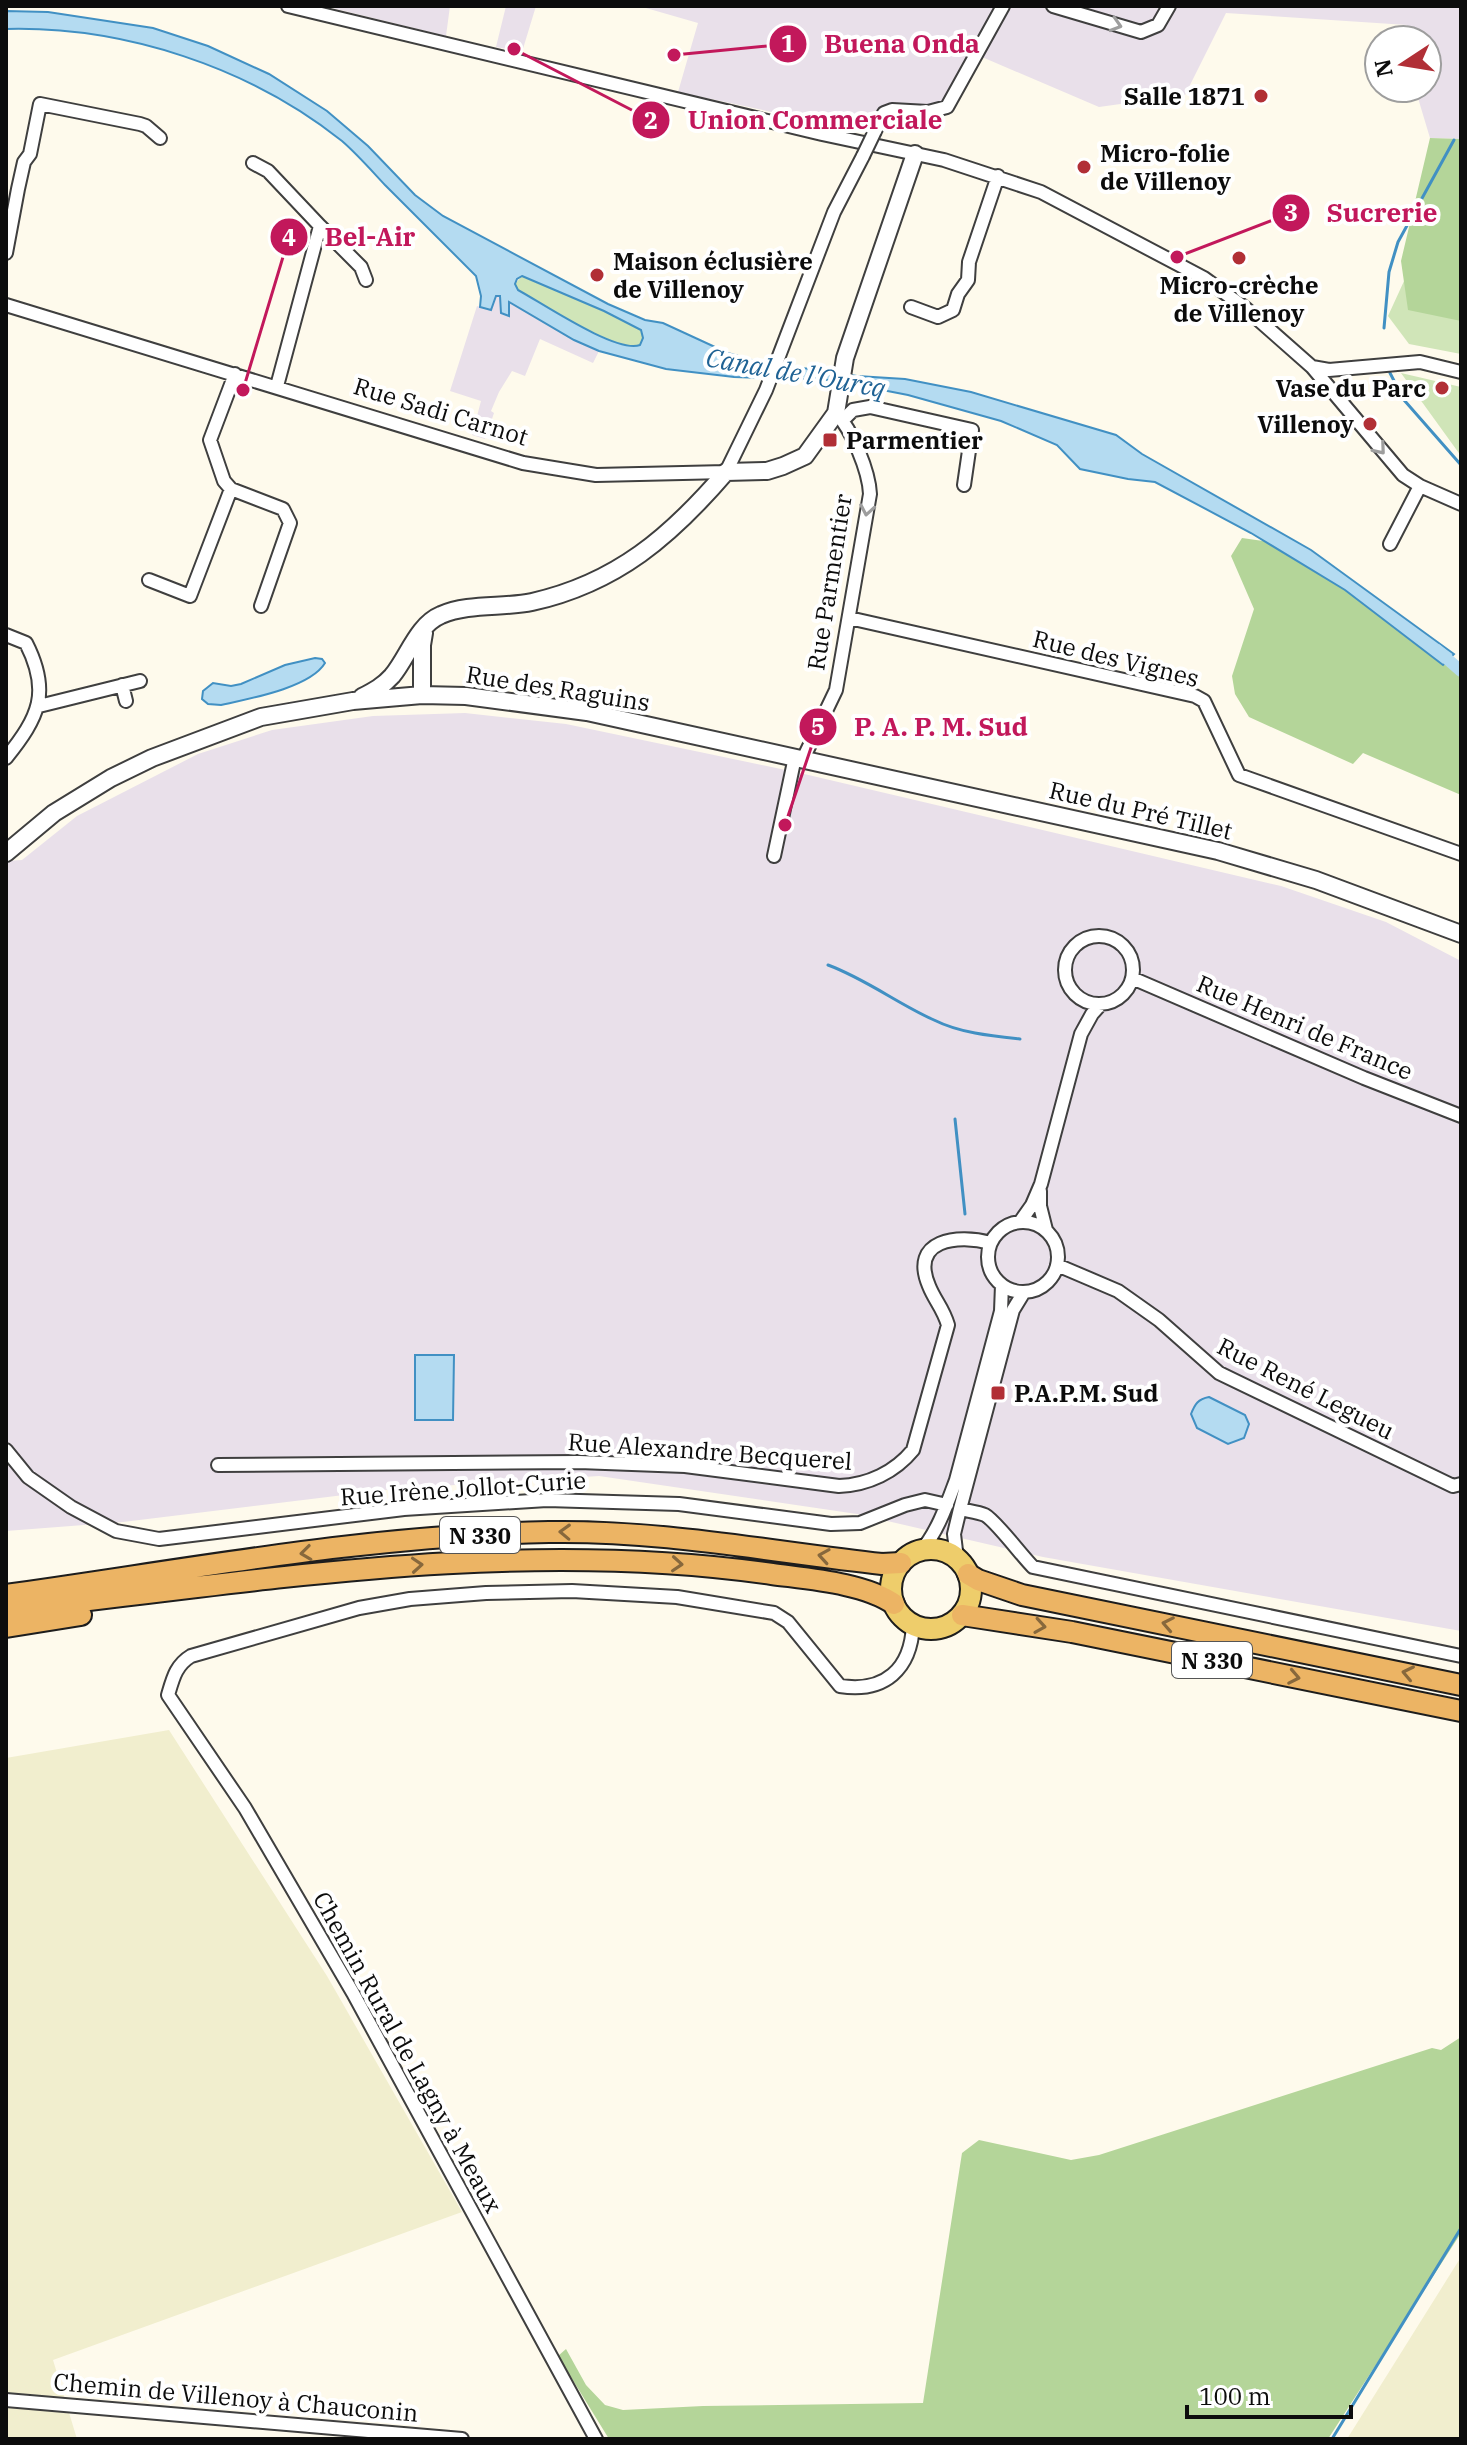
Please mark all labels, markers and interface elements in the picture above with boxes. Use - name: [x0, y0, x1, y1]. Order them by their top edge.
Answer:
- one-way arrow: [1109, 16, 1123, 32]
- callout: Buena Onda: [768, 19, 996, 69]
- north arrow: [1363, 24, 1443, 104]
- text: Buena Onda: [824, 26, 980, 60]
- text: 1: [781, 27, 795, 59]
- text: N: [1367, 57, 1399, 80]
- place label: Salle 1871: [1124, 80, 1245, 112]
- marker: Salle 1871: [1252, 87, 1270, 105]
- callout: Union Commerciale: [631, 95, 959, 145]
- text: Union Commerciale: [687, 102, 943, 136]
- text: 2: [644, 104, 658, 136]
- place label: Micro-folie de Villenoy: [1100, 137, 1231, 197]
- marker: Micro-folie de Villenoy: [1075, 158, 1093, 176]
- callout: Sucrerie: [1271, 188, 1454, 238]
- text: Sucrerie: [1327, 195, 1437, 229]
- text: 3: [1284, 196, 1298, 228]
- callout: Bel-Air: [269, 212, 432, 262]
- text: Bel-Air: [325, 219, 416, 253]
- text: 4: [282, 221, 296, 253]
- place label: Maison éclusière de Villenoy: [613, 245, 813, 305]
- marker: Micro-crèche de Villenoy: [1230, 249, 1248, 267]
- marker: Maison éclusière de Villenoy: [588, 266, 606, 284]
- place label: Micro-crèche de Villenoy: [1160, 269, 1319, 329]
- water label: Canal de l'Ourcq: [703, 339, 889, 405]
- street label: Rue Sadi Carnot: [350, 369, 532, 453]
- place label: Vase du Parc: [1275, 372, 1426, 404]
- marker: Vase du Parc: [1433, 379, 1451, 397]
- place label: Villenoy: [1257, 408, 1354, 440]
- marker: Villenoy: [1361, 415, 1379, 433]
- place label: Parmentier: [846, 424, 983, 456]
- marker: Parmentier: [821, 431, 839, 449]
- one-way arrow: [1370, 439, 1385, 454]
- street label: Rue Parmentier: [799, 491, 859, 673]
- one-way arrow: [859, 504, 876, 517]
- street label: Rue des Vignes: [1030, 622, 1202, 694]
- street label: Rue des Raguins: [464, 658, 652, 718]
- callout: P. A. P. M. Sud: [798, 702, 1044, 752]
- text: P. A. P. M. Sud: [854, 709, 1028, 743]
- text: 5: [811, 710, 825, 742]
- street label: Rue du Pré Tillet: [1046, 773, 1236, 847]
- street label: Rue Henri de France: [1192, 967, 1418, 1087]
- street label: Rue René Legueu: [1212, 1330, 1400, 1446]
- place label: P.A.P.M. Sud: [1014, 1377, 1158, 1409]
- marker: P.A.P.M. Sud: [989, 1384, 1007, 1402]
- street label: Rue Alexandre Becquerel: [567, 1425, 853, 1477]
- street label: Rue Irène Jollot-Curie: [339, 1463, 587, 1513]
- road number: N 330: [440, 1517, 520, 1553]
- one-way arrow: [558, 1524, 571, 1541]
- one-way arrow: [299, 1544, 312, 1561]
- one-way arrow: [817, 1549, 831, 1566]
- one-way arrow: [671, 1555, 684, 1572]
- one-way arrow: [411, 1557, 424, 1574]
- one-way arrow: [1162, 1616, 1176, 1633]
- one-way arrow: [1033, 1617, 1046, 1634]
- road number: N 330: [1172, 1642, 1252, 1678]
- one-way arrow: [1402, 1665, 1415, 1682]
- one-way arrow: [1287, 1668, 1301, 1685]
- street label: Chemin Rural de Lagny à Meaux: [306, 1886, 510, 2218]
- street label: Chemin de Villenoy à Chauconin: [52, 2365, 420, 2429]
- scale bar: [1187, 2369, 1351, 2419]
- text: 100 m: [1199, 2380, 1271, 2412]

